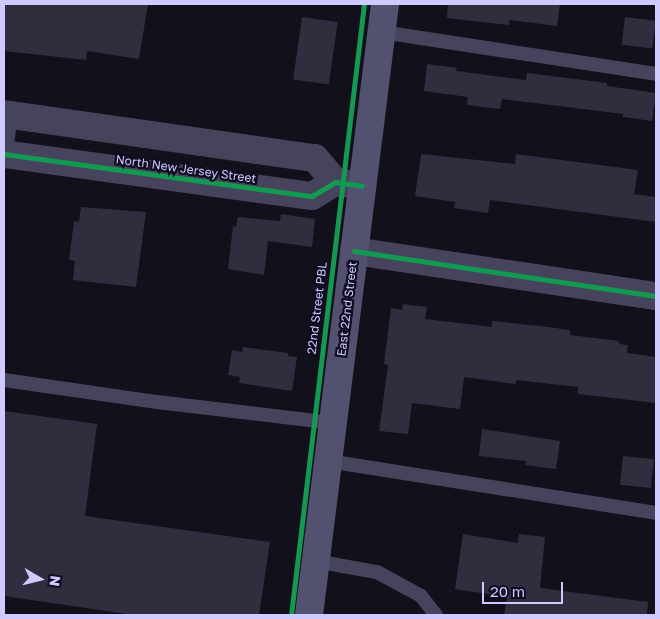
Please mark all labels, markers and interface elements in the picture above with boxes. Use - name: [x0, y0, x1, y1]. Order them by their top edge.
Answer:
- street label: North New Jersey Street: [115, 152, 257, 186]
- street label: 22nd Street PBL: [304, 261, 330, 355]
- street label: East 22nd Street: [334, 261, 360, 357]
- north arrow: [15, 554, 65, 604]
- scale bar: [485, 572, 566, 604]
- text: N: [46, 575, 65, 588]
- text: 20 m: [490, 582, 525, 600]

